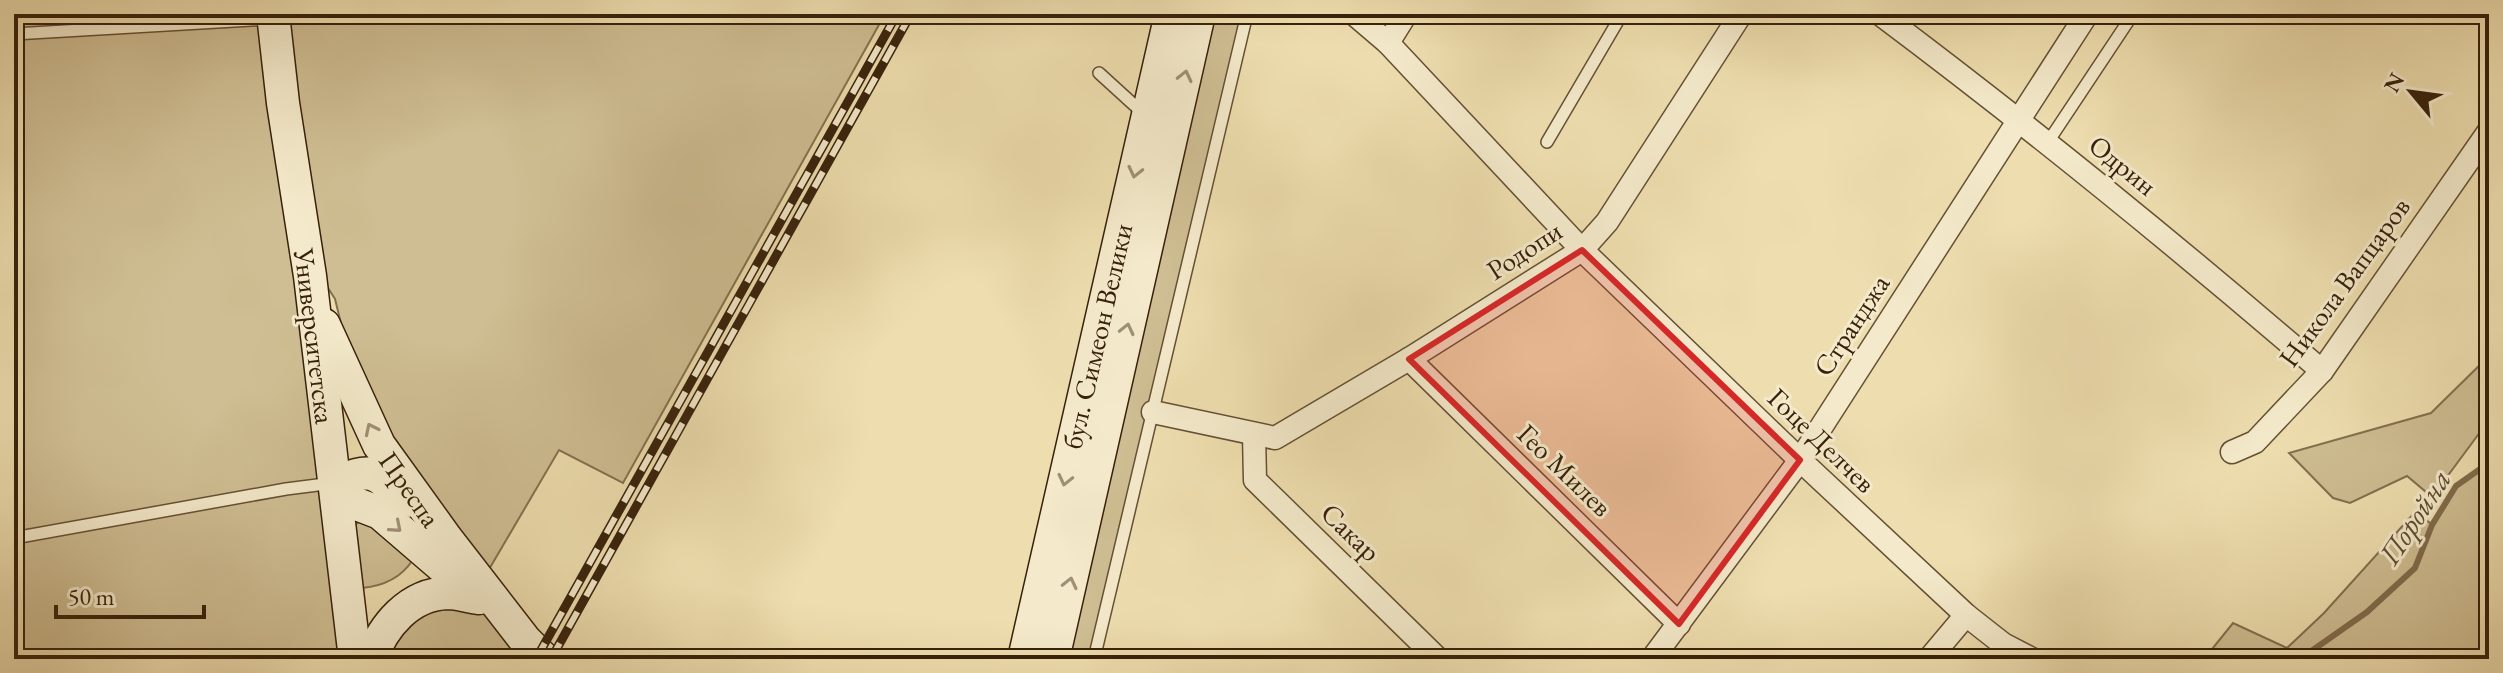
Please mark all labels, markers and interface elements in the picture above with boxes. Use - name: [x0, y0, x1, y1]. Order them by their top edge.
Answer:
- north arrow: [2371, 52, 2451, 132]
- text: N: [2377, 68, 2411, 97]
- one-way arrow: [1176, 69, 1193, 83]
- street label: Одрин: [2082, 127, 2164, 203]
- one-way arrow: [1127, 165, 1144, 178]
- street label: Никола Вапцаров: [2270, 190, 2418, 374]
- street label: Родопи: [1480, 212, 1569, 288]
- street label: бул. Симеон Велики: [1054, 220, 1140, 452]
- street label: Университетска: [286, 245, 344, 427]
- street label: Странджа: [1805, 267, 1898, 383]
- one-way arrow: [1118, 323, 1135, 337]
- street label: Гоце Делчев: [1761, 380, 1884, 500]
- street label: Гео Милев: [1510, 416, 1620, 524]
- one-way arrow: [365, 422, 381, 437]
- street label: Преспа: [371, 444, 449, 535]
- water label: Поройна: [2369, 462, 2460, 572]
- one-way arrow: [1057, 473, 1074, 486]
- street label: Сакар: [1313, 495, 1389, 569]
- one-way arrow: [387, 517, 402, 532]
- scale bar: [56, 569, 204, 619]
- one-way arrow: [1061, 577, 1078, 590]
- text: 50 m: [68, 581, 115, 612]

